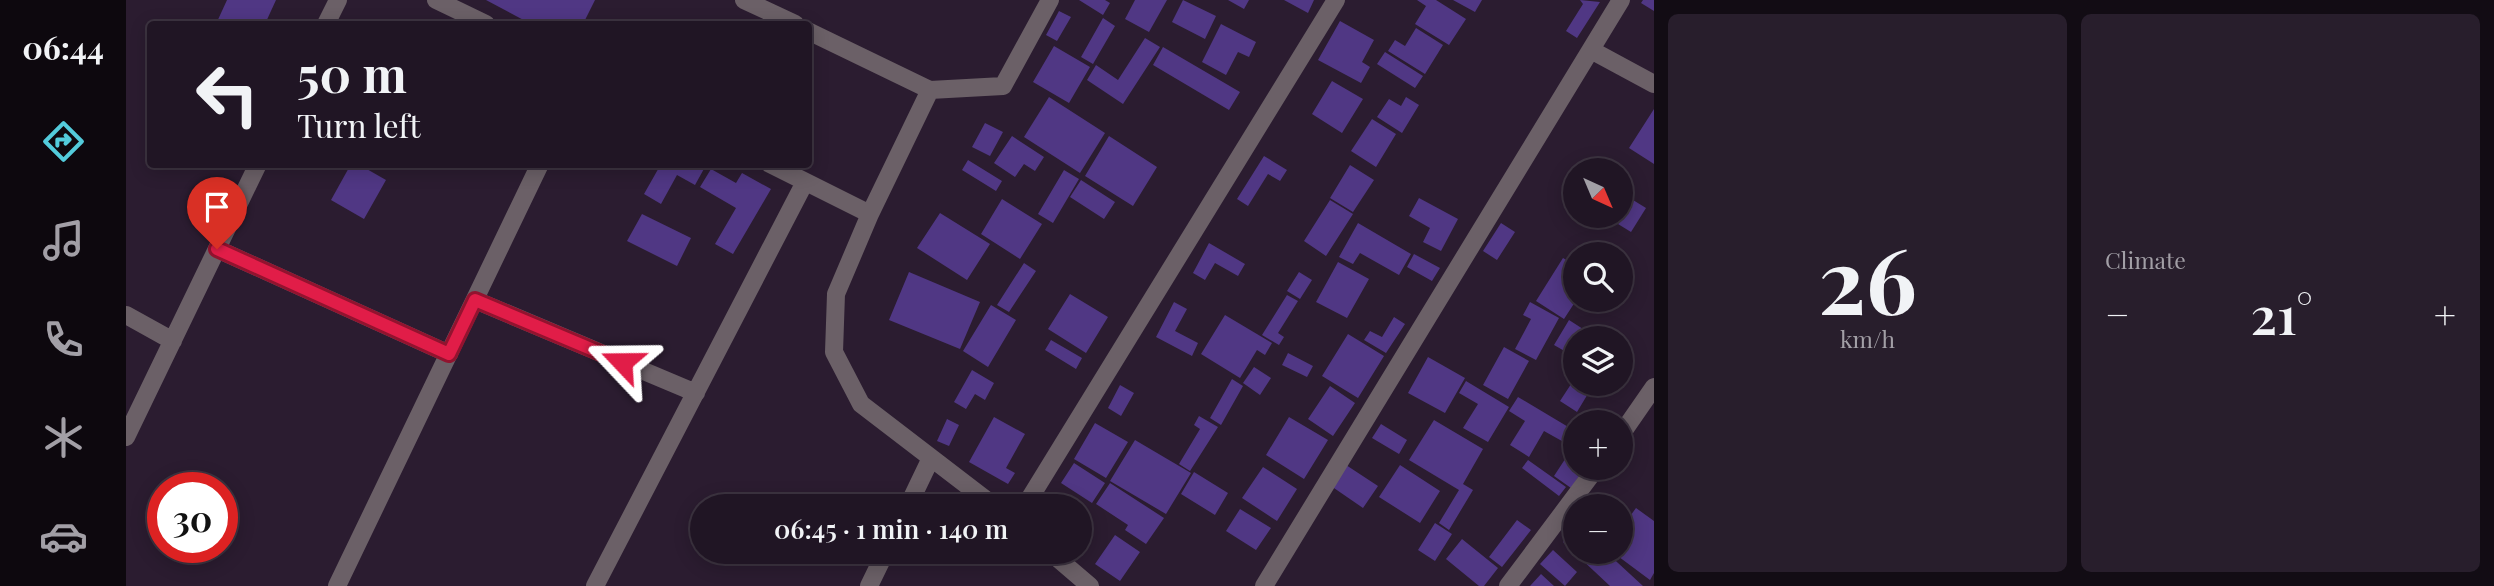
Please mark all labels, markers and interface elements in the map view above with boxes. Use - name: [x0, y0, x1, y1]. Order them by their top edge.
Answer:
- text: 06:44: [22, 25, 104, 68]
- text: 50 m: [297, 40, 407, 105]
- icon: left: [182, 49, 273, 140]
- text: Turn left: [297, 103, 421, 146]
- icon: directions: [39, 117, 88, 166]
- north arrow: [1563, 158, 1633, 228]
- map controls: [1563, 158, 1633, 564]
- pin: [187, 177, 247, 249]
- icon: arrive: [198, 188, 236, 226]
- icon: music: [39, 216, 88, 265]
- text: 26: [1818, 217, 1917, 338]
- button: search: [1563, 242, 1633, 312]
- text: Climate: [2105, 244, 2186, 275]
- text: 21°: [2250, 279, 2313, 348]
- text: −: [2105, 288, 2130, 339]
- text: +: [2434, 288, 2456, 339]
- icon: phone: [39, 315, 88, 364]
- text: km/h: [1840, 323, 1895, 354]
- position arrow: [585, 325, 659, 399]
- button: layers: [1563, 326, 1633, 396]
- button: +: [1563, 410, 1633, 480]
- icon: climate: [39, 413, 88, 462]
- speed limit sign: 30: [147, 472, 238, 563]
- button: −: [1563, 494, 1633, 564]
- text: 06:45 · 1 min · 140 m: [774, 511, 1008, 546]
- icon: car: [39, 512, 88, 561]

